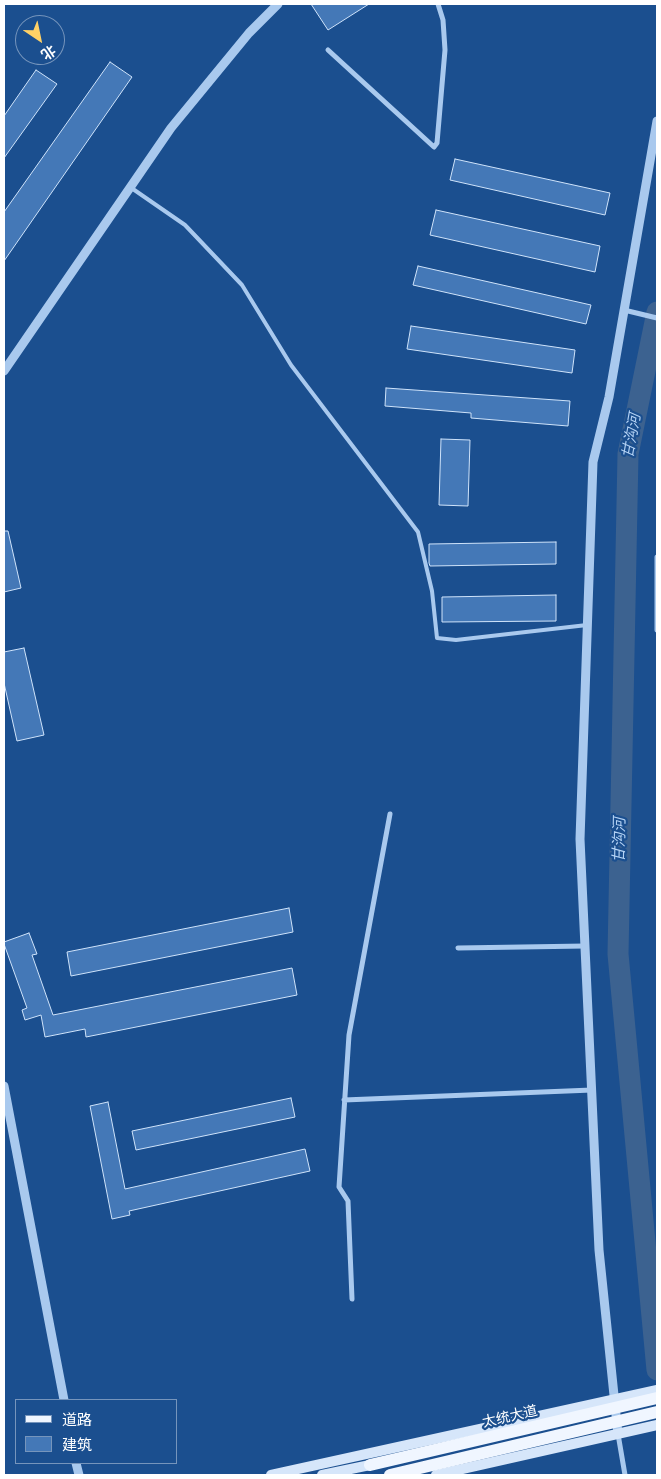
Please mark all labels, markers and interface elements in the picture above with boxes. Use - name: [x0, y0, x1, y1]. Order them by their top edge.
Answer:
- north arrow: [15, 15, 65, 65]
- text: 北: [38, 41, 59, 63]
- water label: 甘沟河: [619, 412, 645, 460]
- water label: 甘沟河: [611, 817, 629, 863]
- legend: [15, 1399, 178, 1464]
- street label: 太统大道: [481, 1403, 539, 1431]
- text: 道路: [62, 1411, 92, 1429]
- text: 建筑: [62, 1436, 92, 1454]

